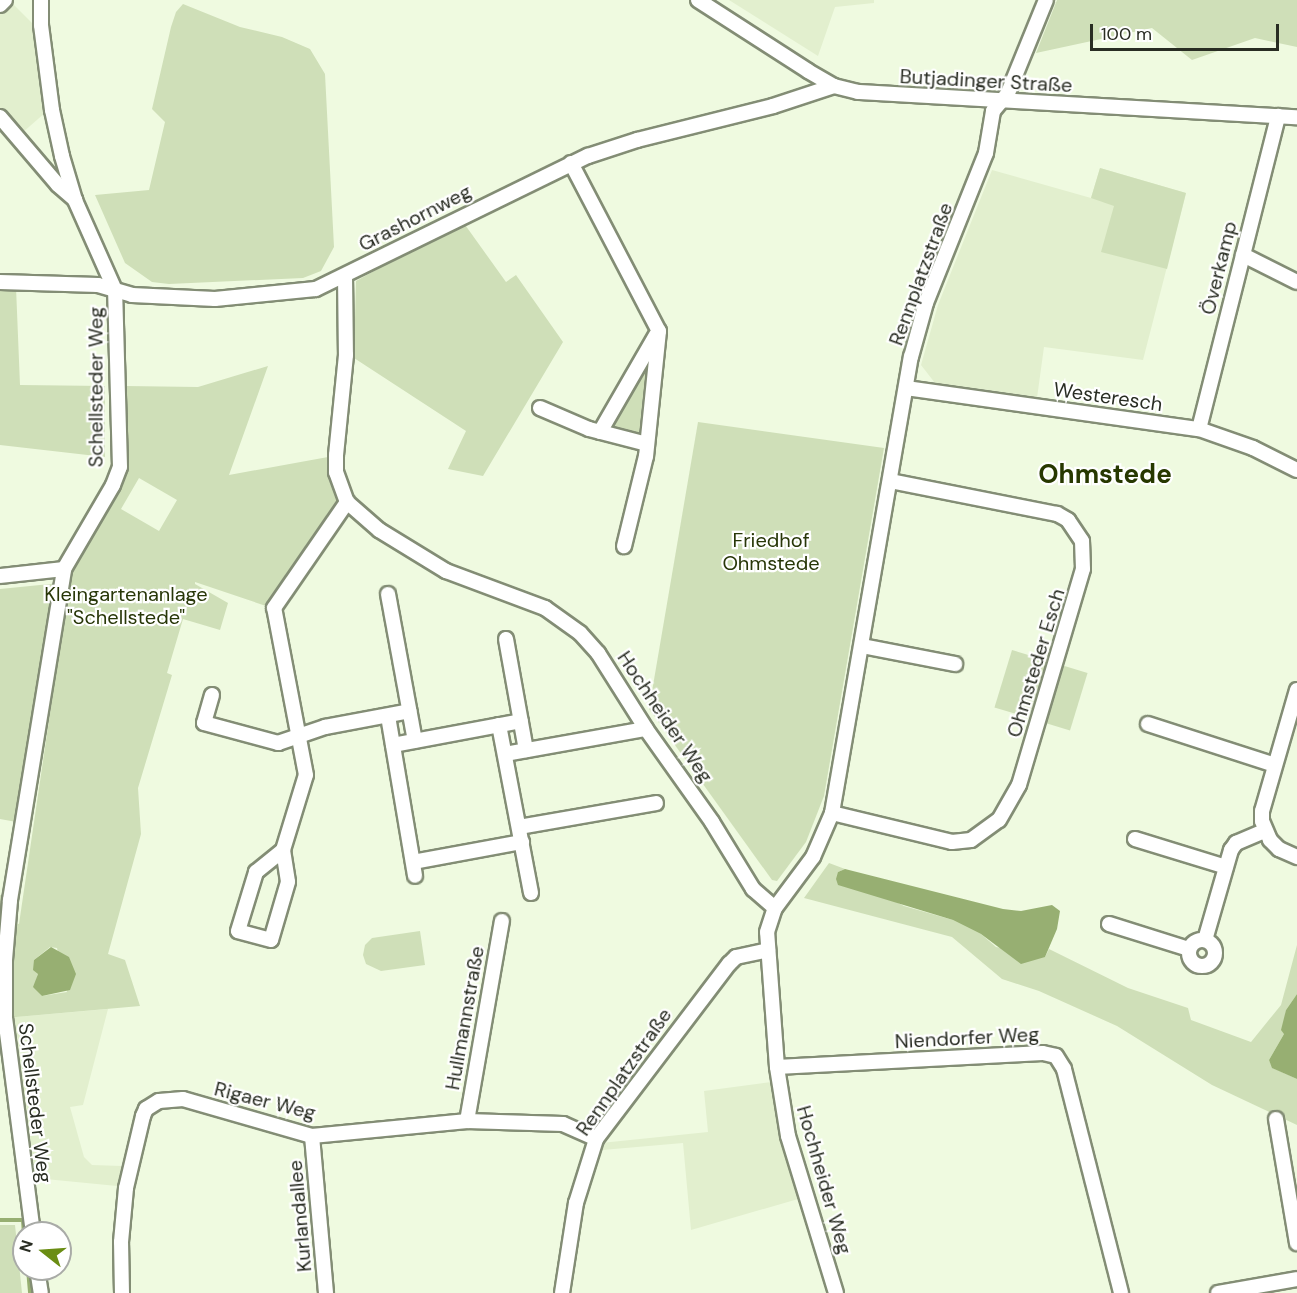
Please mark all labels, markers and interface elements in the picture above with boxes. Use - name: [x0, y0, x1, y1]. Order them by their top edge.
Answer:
- scale bar: [1093, 12, 1282, 50]
- text: 100 m: [1101, 22, 1152, 46]
- street label: Butjadinger Straße: [899, 64, 1073, 98]
- street label: Grashornweg: [355, 179, 475, 257]
- street label: Rennplatzstraße: [884, 199, 958, 349]
- street label: Överkamp: [1196, 219, 1242, 317]
- street label: Schellsteder Weg: [84, 307, 108, 467]
- street label: Westeresch: [1052, 377, 1164, 417]
- district label: Ohmstede: [1038, 459, 1172, 491]
- park label: Friedhof Ohmstede: [722, 528, 820, 575]
- park label: Kleingartenanlage "Schellstede": [44, 582, 208, 629]
- street label: Ohmsteder Esch: [1002, 586, 1070, 740]
- street label: Hochheider Weg: [612, 647, 718, 787]
- street label: Hullmannstraße: [441, 944, 489, 1092]
- street label: Rennplatzstraße: [571, 1004, 677, 1140]
- street label: Schellsteder Weg: [13, 1022, 57, 1184]
- street label: Niendorfer Weg: [894, 1022, 1040, 1054]
- street label: Rigaer Weg: [212, 1077, 318, 1125]
- street label: Hochheider Weg: [791, 1103, 857, 1257]
- street label: Kurlandallee: [283, 1159, 317, 1273]
- north arrow: [12, 1221, 72, 1281]
- text: N: [14, 1238, 38, 1255]

